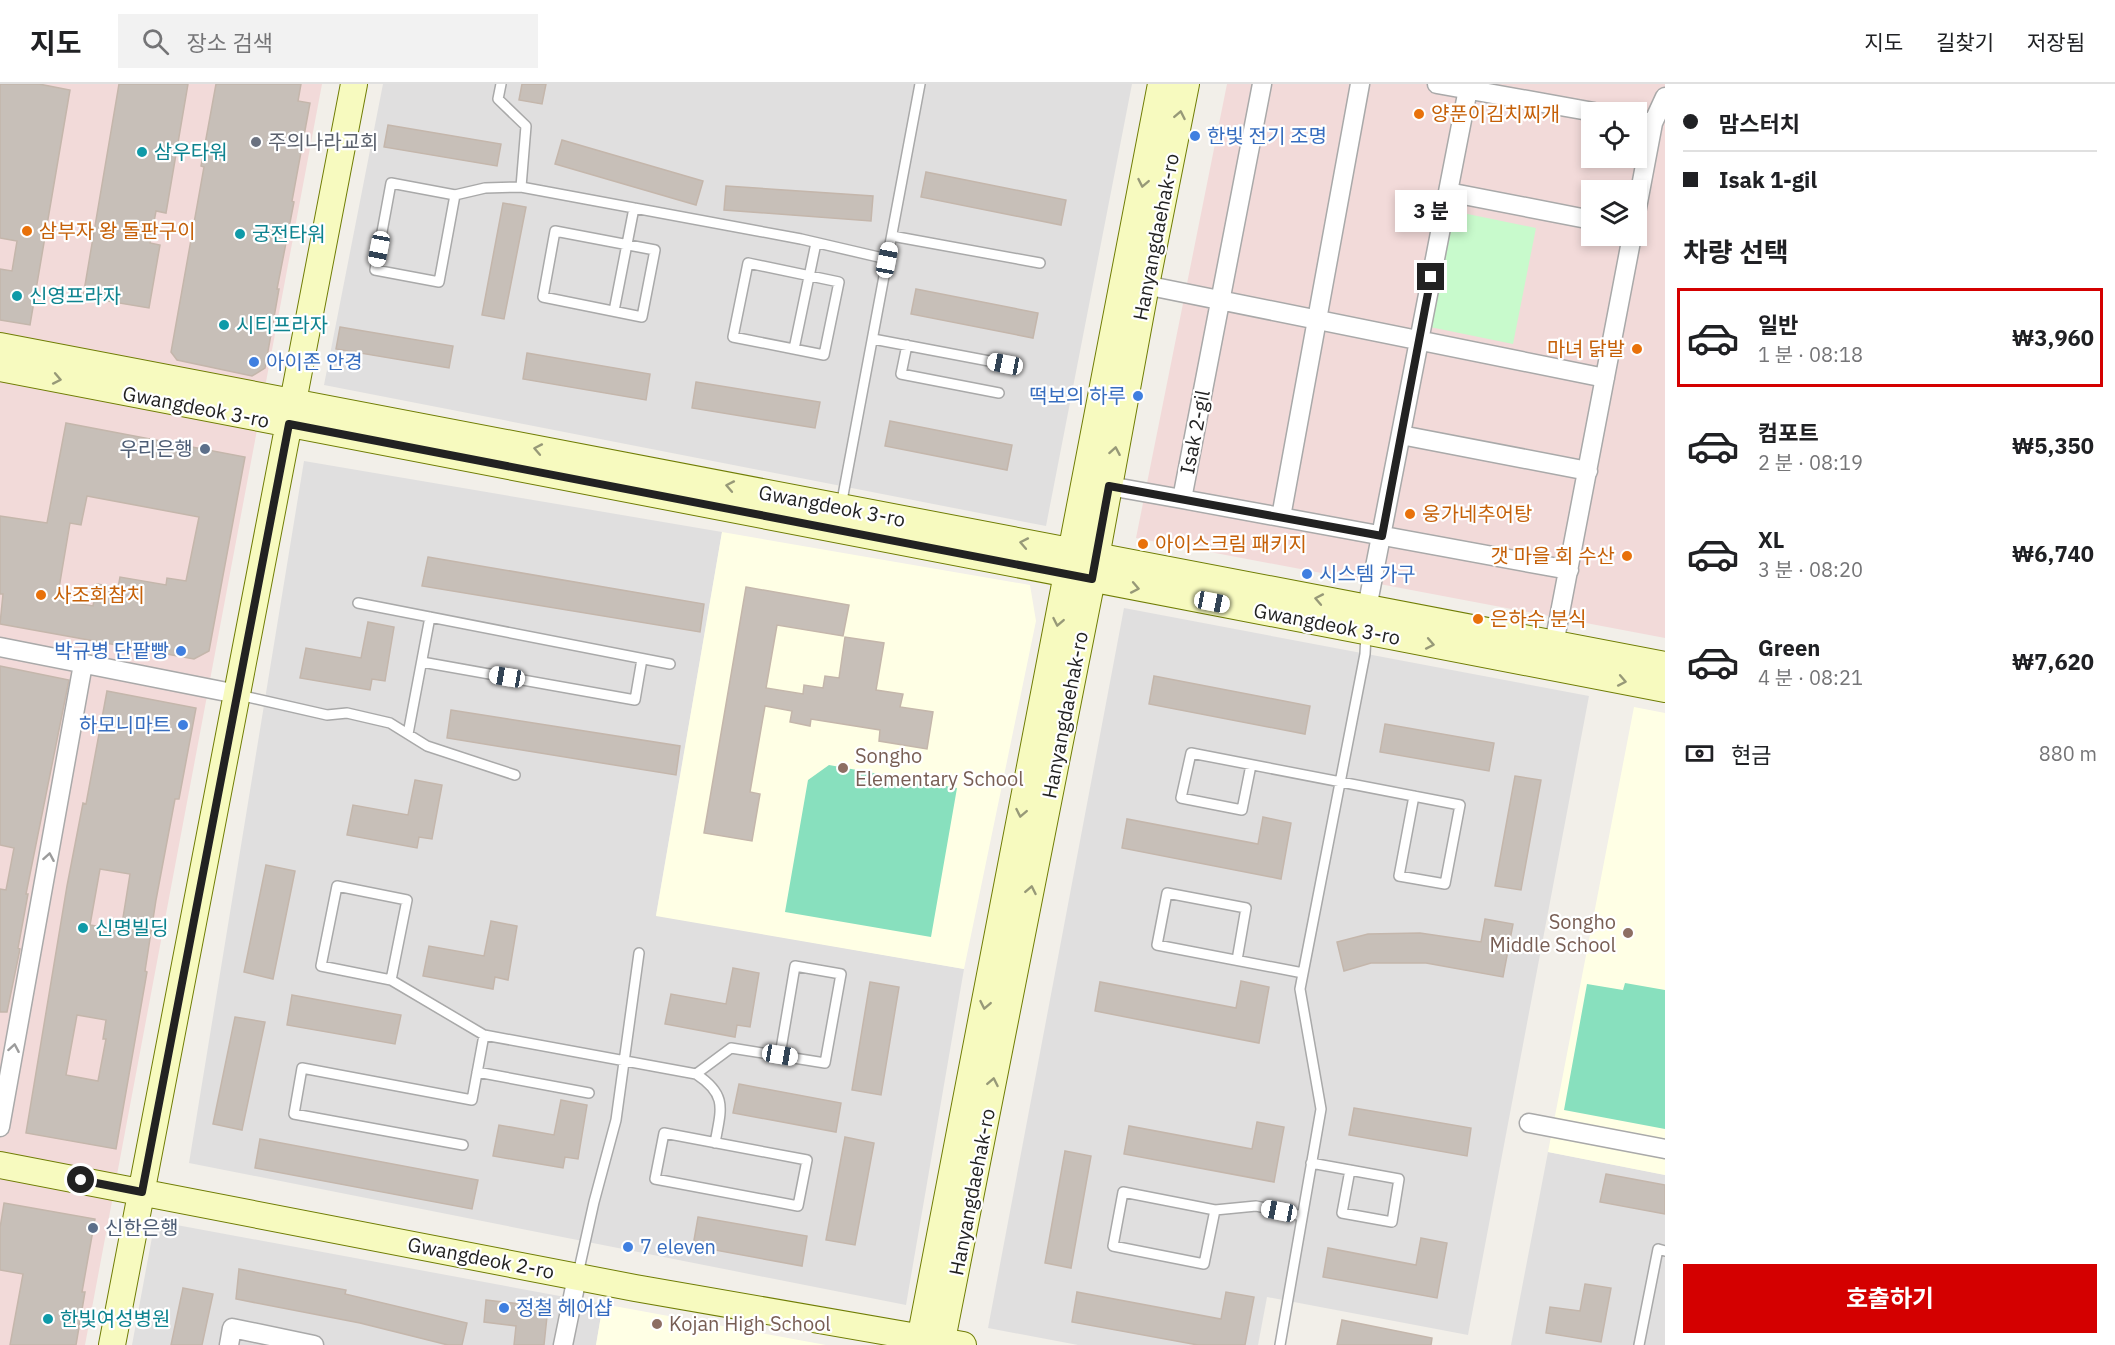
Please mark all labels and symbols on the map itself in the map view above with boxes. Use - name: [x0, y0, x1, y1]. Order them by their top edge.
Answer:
- place label: 양푼이김치찌개: [1431, 100, 1560, 127]
- marker: 양푼이김치찌개: [1412, 107, 1426, 121]
- one-way arrow: [1173, 111, 1186, 121]
- place label: 한빛 전기 조명: [1207, 122, 1327, 149]
- place label: 주의나라교회: [268, 128, 378, 155]
- marker: 한빛 전기 조명: [1188, 129, 1202, 143]
- marker: 주의나라교회: [249, 135, 263, 149]
- place label: 삼우타워: [154, 138, 228, 165]
- marker: 삼우타워: [135, 145, 149, 159]
- street label: Hanyangdaehak-ro: [1126, 151, 1185, 323]
- one-way arrow: [1137, 177, 1150, 187]
- callout: 3 분: [1395, 190, 1467, 232]
- place label: 삼부자 왕 돌판구이: [39, 217, 196, 244]
- place label: 궁전타워: [252, 220, 326, 247]
- marker: 삼부자 왕 돌판구이: [20, 224, 34, 238]
- marker: 궁전타워: [233, 227, 247, 241]
- car: [367, 230, 391, 268]
- car: [875, 241, 899, 279]
- route end: [1417, 263, 1444, 290]
- place label: 신영프라자: [29, 282, 121, 309]
- marker: 신영프라자: [10, 289, 24, 303]
- place label: 시티프라자: [236, 311, 328, 338]
- marker: 시티프라자: [217, 318, 231, 332]
- place label: 마녀 닭발: [1547, 335, 1625, 362]
- marker: 마녀 닭발: [1630, 342, 1644, 356]
- place label: 아이존 안경: [266, 348, 363, 375]
- car: [986, 352, 1024, 376]
- marker: 아이존 안경: [247, 355, 261, 369]
- one-way arrow: [52, 372, 62, 385]
- street label: Gwangdeok 3-ro: [120, 379, 272, 434]
- place label: 떡보의 하루: [1029, 382, 1126, 409]
- street label: Isak 2-gil: [1173, 388, 1216, 476]
- marker: 떡보의 하루: [1131, 389, 1145, 403]
- place label: 우리은행: [119, 435, 193, 462]
- marker: 우리은행: [198, 442, 212, 456]
- one-way arrow: [533, 443, 543, 456]
- one-way arrow: [1109, 447, 1121, 456]
- street label: Gwangdeok 3-ro: [756, 478, 908, 533]
- one-way arrow: [725, 480, 735, 493]
- place label: 웅가네추어탕: [1422, 500, 1532, 527]
- marker: 웅가네추어탕: [1403, 507, 1417, 521]
- place label: 아이스크림 패키지: [1155, 530, 1307, 557]
- one-way arrow: [1019, 537, 1029, 549]
- marker: 아이스크림 패키지: [1136, 537, 1150, 551]
- place label: 갯 마을 회 수산: [1490, 542, 1615, 569]
- marker: 갯 마을 회 수산: [1620, 549, 1634, 563]
- place label: 시스템 가구: [1319, 560, 1416, 587]
- marker: 시스템 가구: [1300, 567, 1314, 581]
- place label: 사조회참치: [53, 581, 145, 608]
- one-way arrow: [1131, 581, 1140, 593]
- marker: 사조회참치: [34, 588, 48, 602]
- car: [1193, 590, 1231, 614]
- one-way arrow: [1314, 593, 1324, 606]
- street label: Gwangdeok 3-ro: [1251, 596, 1403, 651]
- place label: 은하수 분식: [1490, 605, 1587, 632]
- marker: 은하수 분식: [1471, 612, 1485, 626]
- one-way arrow: [1052, 616, 1065, 626]
- street label: Hanyangdaehak-ro: [1035, 629, 1094, 801]
- place label: 박규병 단팥빵: [54, 637, 169, 664]
- one-way arrow: [1425, 637, 1435, 650]
- marker: 박규병 단팥빵: [174, 644, 188, 658]
- car: [488, 665, 526, 689]
- one-way arrow: [1616, 674, 1626, 687]
- place label: 하모니마트: [79, 711, 171, 738]
- marker: 하모니마트: [176, 718, 190, 732]
- place label: Songho Elementary School: [855, 742, 1024, 792]
- marker: Songho Elementary School: [836, 761, 850, 775]
- one-way arrow: [1016, 809, 1028, 818]
- one-way arrow: [42, 852, 54, 861]
- one-way arrow: [1024, 885, 1037, 895]
- place label: Songho Middle School: [1490, 908, 1616, 958]
- place label: 신명빌딩: [95, 914, 169, 941]
- marker: 신명빌딩: [76, 921, 90, 935]
- marker: Songho Middle School: [1621, 926, 1635, 940]
- one-way arrow: [979, 999, 992, 1009]
- car: [761, 1043, 799, 1067]
- one-way arrow: [7, 1044, 20, 1054]
- one-way arrow: [986, 1077, 999, 1087]
- street label: Hanyangdaehak-ro: [942, 1106, 1001, 1278]
- route start: [67, 1166, 94, 1193]
- car: [1260, 1199, 1298, 1223]
- place label: 신한은행: [105, 1214, 179, 1241]
- marker: 신한은행: [86, 1221, 100, 1235]
- street label: Gwangdeok 2-ro: [405, 1230, 557, 1285]
- place label: 7 eleven: [640, 1233, 716, 1260]
- marker: 7 eleven: [621, 1240, 635, 1254]
- place label: 정철 헤어샵: [516, 1294, 613, 1321]
- marker: 정철 헤어샵: [497, 1301, 511, 1315]
- place label: 한빛여성병원: [60, 1305, 170, 1332]
- place label: Kojan High School: [669, 1310, 831, 1337]
- marker: 한빛여성병원: [41, 1312, 55, 1326]
- marker: Kojan High School: [650, 1317, 664, 1331]

